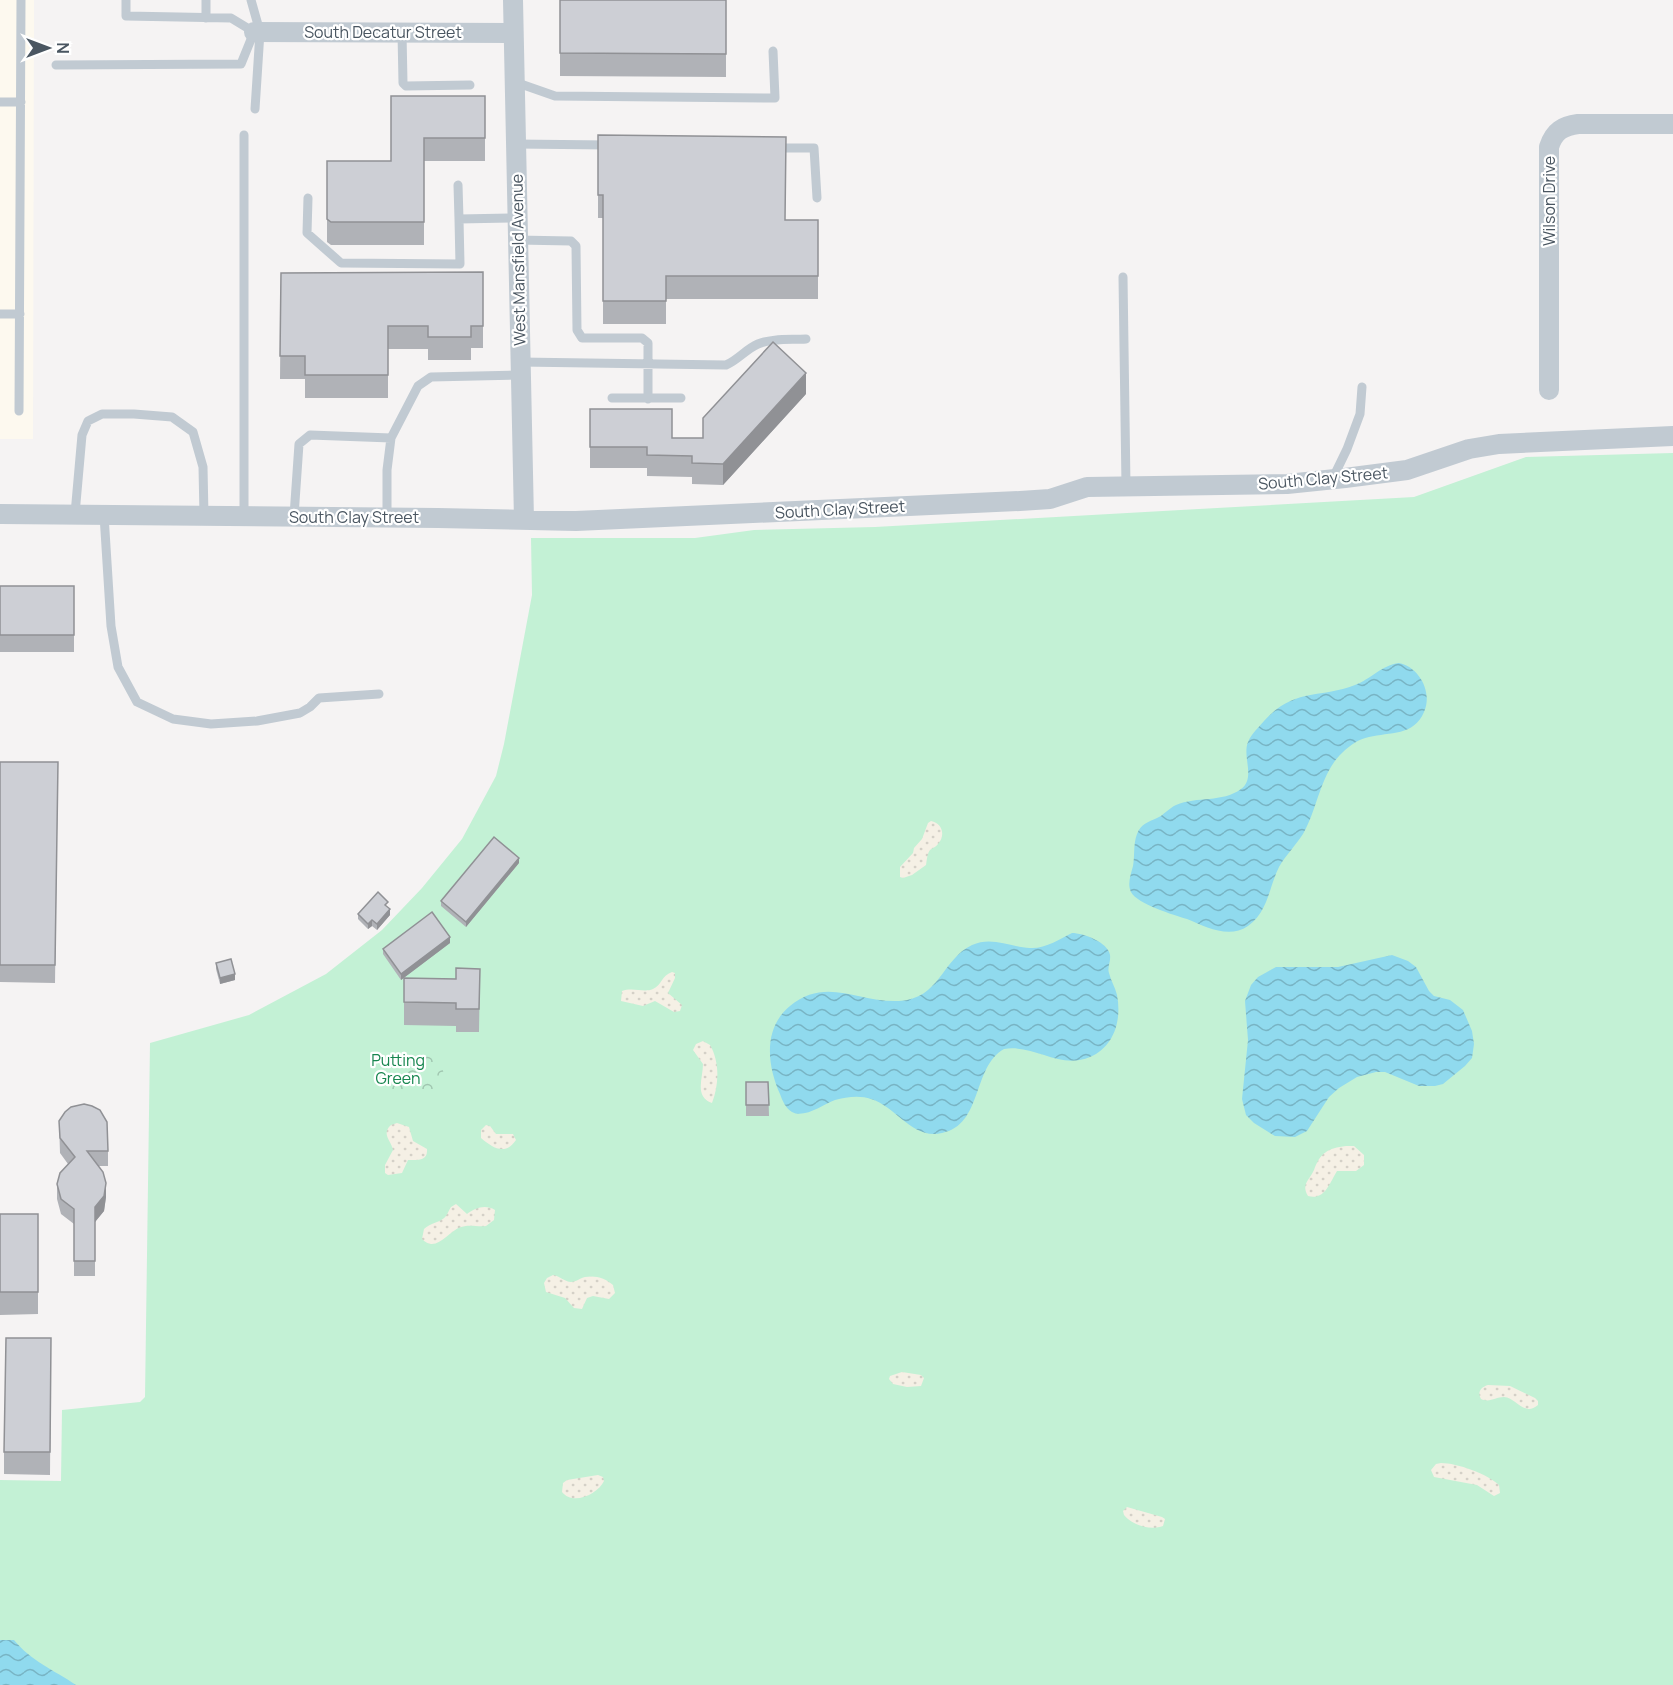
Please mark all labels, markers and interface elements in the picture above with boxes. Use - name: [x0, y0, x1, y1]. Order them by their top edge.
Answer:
- north arrow: [18, 18, 78, 78]
- street label: South Decatur Street: [304, 21, 462, 43]
- text: N: [52, 42, 74, 54]
- street label: Wilson Drive: [1538, 156, 1560, 246]
- street label: West Mansfield Avenue: [506, 174, 530, 346]
- street label: South Clay Street: [1257, 461, 1389, 495]
- street label: South Clay Street: [774, 495, 906, 523]
- street label: South Clay Street: [289, 506, 419, 528]
- park label: Putting Green: [371, 1049, 425, 1089]

